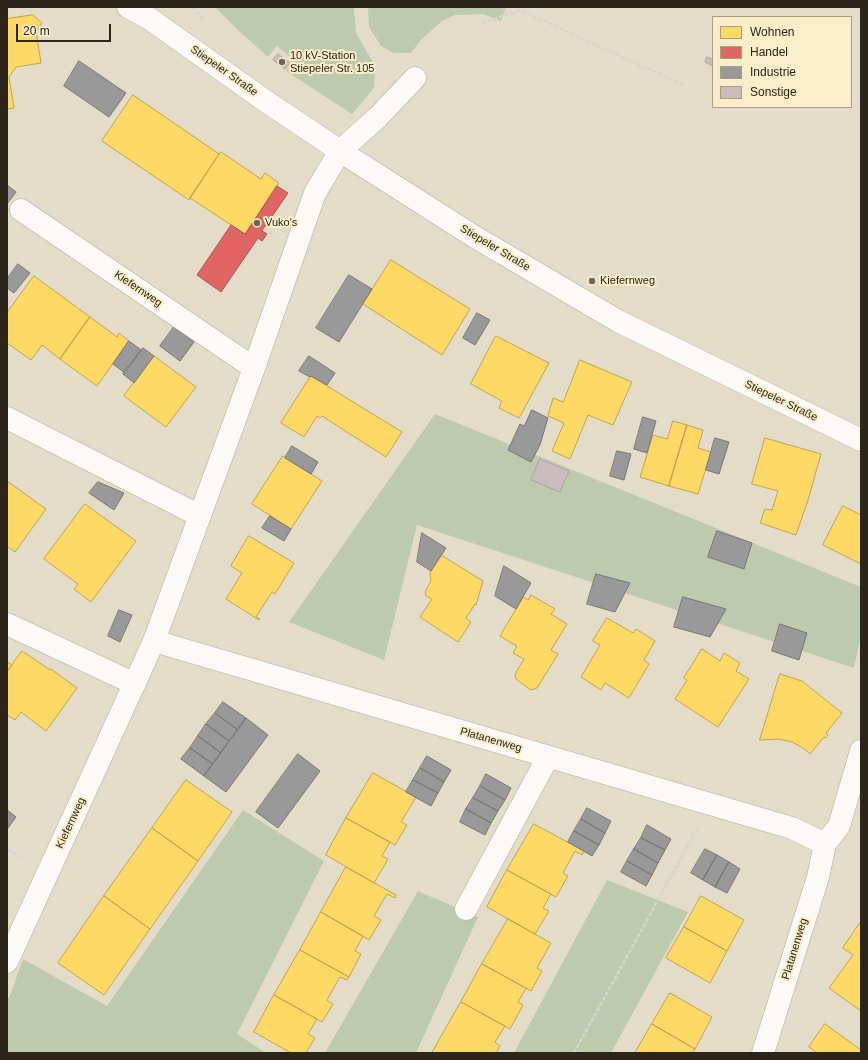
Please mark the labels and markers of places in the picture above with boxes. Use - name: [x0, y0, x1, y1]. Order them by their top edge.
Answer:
- place label: 10 kV-Station Stiepeler Str. 105: [290, 49, 374, 75]
- marker: 10 kV-Station Stiepeler Str. 105: [277, 57, 287, 67]
- place label: Vuko's: [265, 216, 297, 230]
- marker: Vuko's: [252, 218, 262, 228]
- place label: Kiefernweg: [600, 274, 655, 288]
- marker: Kiefernweg: [587, 276, 597, 286]

